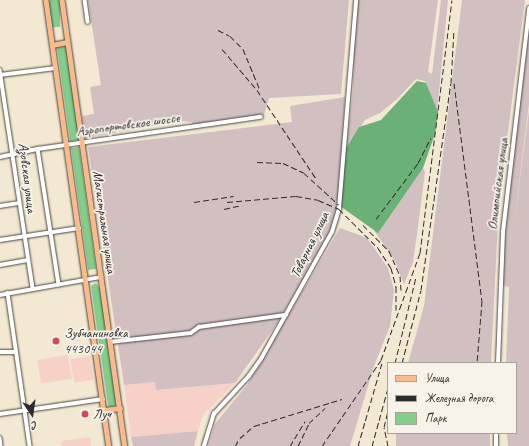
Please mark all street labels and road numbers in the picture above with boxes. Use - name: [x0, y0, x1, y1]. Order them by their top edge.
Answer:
- street label: Аэропортовское шоссе: [75, 109, 181, 141]
- street label: Олимпийская улица: [484, 137, 512, 231]
- street label: Азовская улица: [14, 142, 40, 214]
- street label: Магистральная улица: [88, 169, 120, 275]
- street label: Товарная улица: [287, 209, 333, 281]

